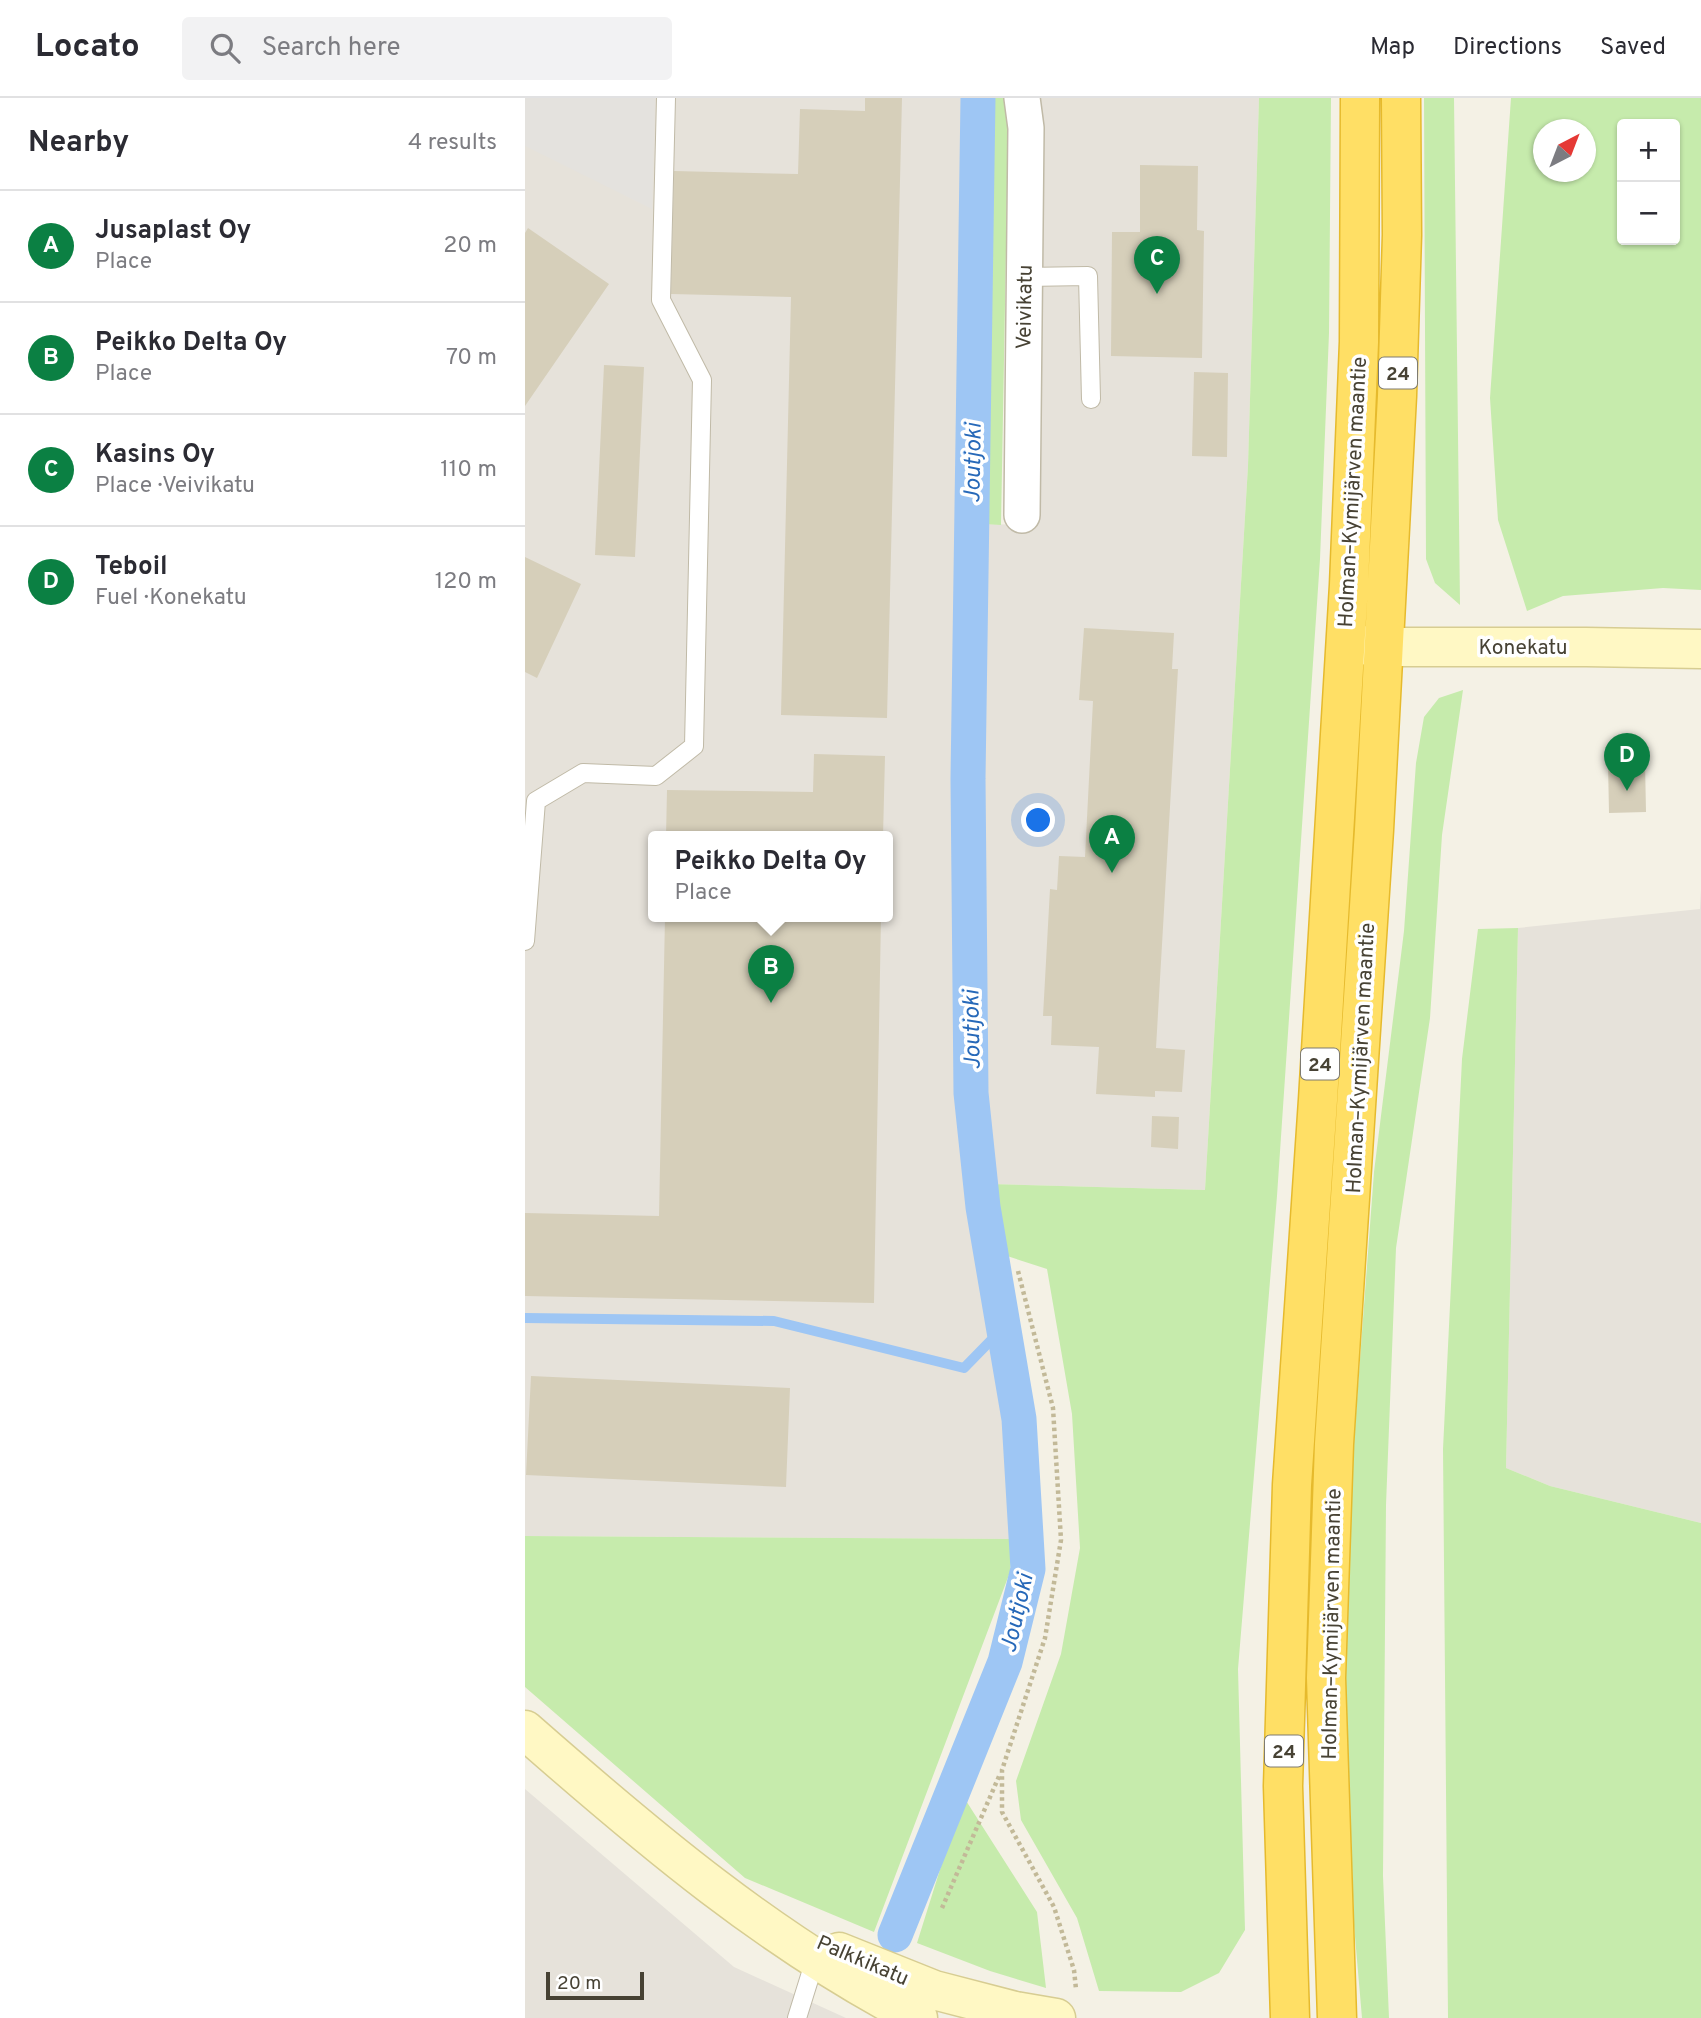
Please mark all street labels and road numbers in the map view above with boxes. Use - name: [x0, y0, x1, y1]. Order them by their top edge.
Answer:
- street label: Veivikatu: [1011, 264, 1040, 350]
- street label: Holman–Kymijärven maantie: [1333, 356, 1374, 628]
- road number: 24: [1379, 358, 1417, 388]
- street label: Konekatu: [1479, 635, 1567, 662]
- street label: Holman–Kymijärven maantie: [1341, 922, 1382, 1194]
- road number: 24: [1301, 1048, 1339, 1080]
- street label: Holman–Kymijärven maantie: [1317, 1488, 1348, 1760]
- road number: 24: [1265, 1736, 1303, 1766]
- street label: Palkkikatu: [812, 1930, 913, 1993]

